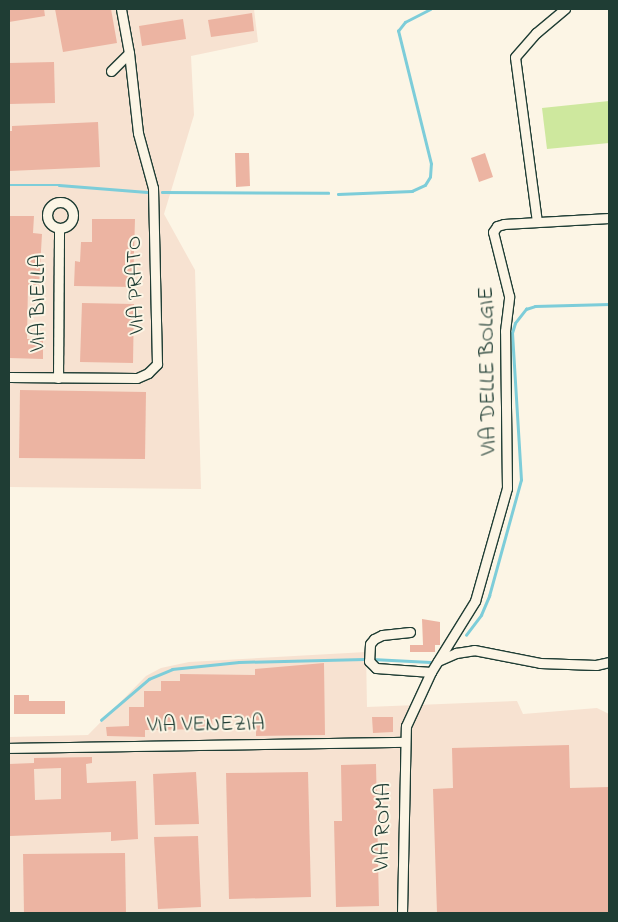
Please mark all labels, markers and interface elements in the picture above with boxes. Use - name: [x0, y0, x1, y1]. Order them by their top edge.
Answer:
- street label: VIA PRATO: [122, 235, 152, 335]
- street label: VIA BIELLA: [27, 254, 53, 352]
- street label: VIA DELLE BOLGIE: [474, 286, 504, 456]
- street label: VIA VENEZIA: [147, 712, 265, 740]
- street label: VIA ROMA: [370, 783, 398, 871]

